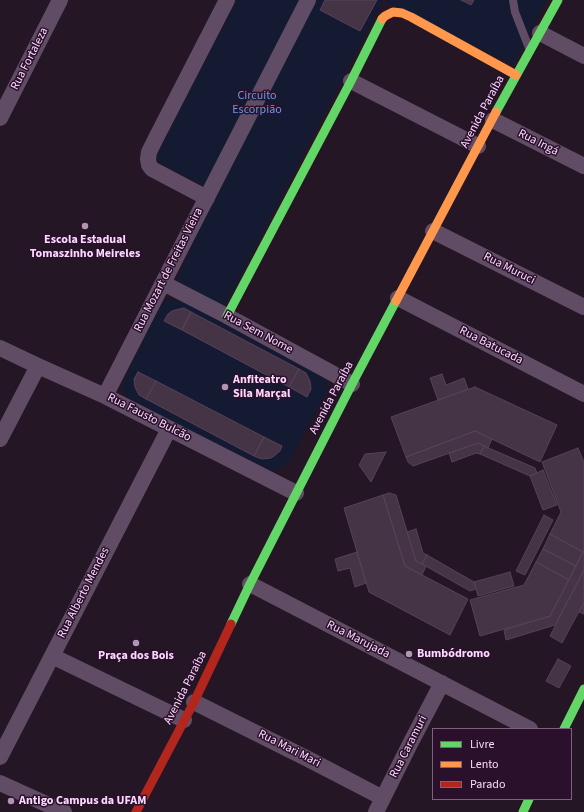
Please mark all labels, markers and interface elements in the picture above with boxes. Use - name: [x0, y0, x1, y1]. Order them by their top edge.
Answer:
- street label: Rua Fortaleza: [8, 25, 52, 93]
- street label: Avenida Paraíba: [458, 73, 508, 151]
- park label: Circuito Escorpião: [232, 89, 282, 117]
- street label: Rua Ingá: [515, 127, 561, 159]
- street label: Rua Mozart de Freitas Vieira: [131, 206, 207, 334]
- marker: Escola Estadual Tomaszinho Meireles: [80, 221, 90, 231]
- place label: Escola Estadual Tomaszinho Meireles: [30, 233, 140, 261]
- street label: Rua Muruci: [481, 250, 537, 288]
- street label: Rua Sem Nome: [221, 309, 295, 357]
- street label: Rua Batucada: [457, 324, 525, 368]
- street label: Avenida Paraíba: [307, 359, 357, 437]
- place label: Anfiteatro Sila Marçal: [233, 373, 291, 401]
- marker: Anfiteatro Sila Marçal: [220, 382, 230, 392]
- street label: Rua Fausto Bulcão: [105, 391, 193, 445]
- street label: Rua Alberto Mendes: [55, 545, 113, 641]
- street label: Rua Marujada: [324, 618, 392, 662]
- marker: Praça dos Bois: [131, 638, 141, 648]
- place label: Bumbódromo: [417, 647, 490, 661]
- place label: Praça dos Bois: [98, 649, 174, 663]
- street label: Avenida Paraíba: [161, 649, 211, 727]
- marker: Bumbódromo: [404, 649, 414, 659]
- street label: Rua Caramuri: [387, 713, 431, 781]
- street label: Rua Mari Mari: [255, 727, 323, 771]
- legend: [432, 728, 572, 800]
- text: Livre: [470, 736, 494, 753]
- text: Lento: [470, 756, 499, 773]
- text: Parado: [470, 776, 505, 793]
- place label: Antigo Campus da UFAM: [19, 794, 146, 808]
- marker: Antigo Campus da UFAM: [6, 796, 16, 806]

